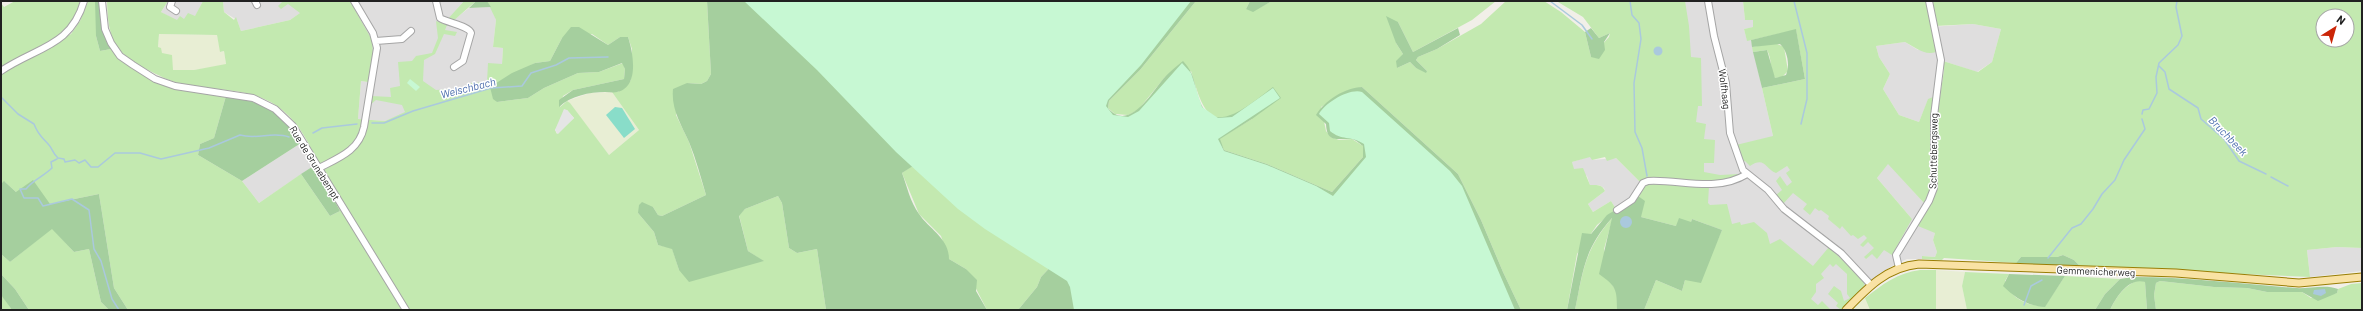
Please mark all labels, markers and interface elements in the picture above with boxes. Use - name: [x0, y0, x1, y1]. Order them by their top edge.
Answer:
- north arrow: [2315, 8, 2355, 48]
- text: N: [2334, 12, 2348, 27]
- street label: Wolfhaag: [1717, 68, 1733, 110]
- water label: Welschbach: [439, 74, 497, 101]
- street label: Schuttebergsweg: [1926, 113, 1940, 189]
- water label: Bruchbeek: [2206, 113, 2251, 159]
- street label: Rue de Grunebempt: [287, 124, 343, 203]
- street label: Gemmenicherweg: [2056, 264, 2136, 278]

